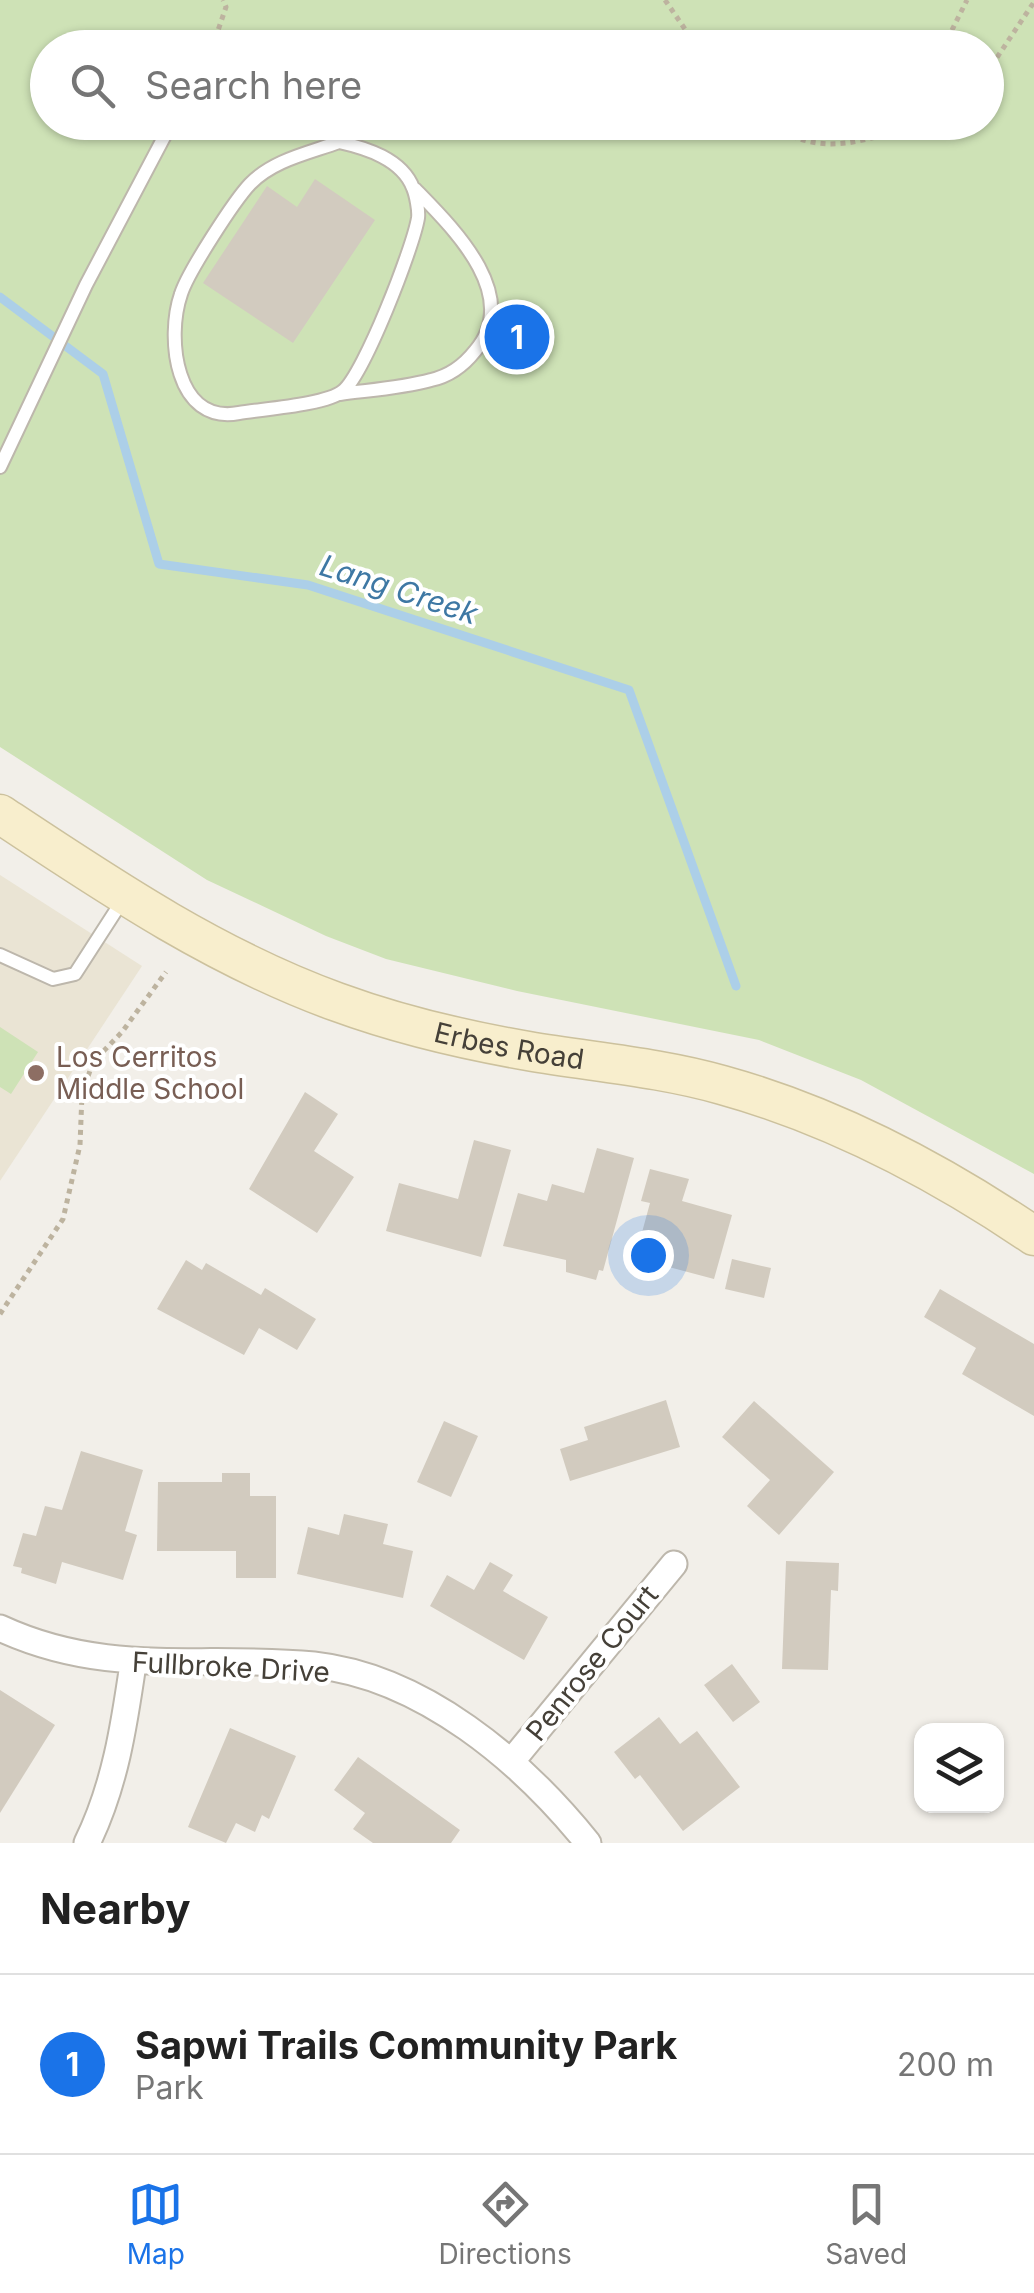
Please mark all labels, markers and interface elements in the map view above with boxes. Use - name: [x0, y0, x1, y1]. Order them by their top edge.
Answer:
- search box: [30, 30, 1004, 140]
- icon: search: [65, 58, 120, 113]
- text: Search here: [145, 62, 362, 108]
- pin: 1: [484, 300, 550, 374]
- water label: Lang Creek: [316, 547, 483, 632]
- street label: Erbes Road: [431, 1015, 586, 1076]
- place label: Los Cerritos Middle School: [56, 1040, 244, 1106]
- marker: Los Cerritos Middle School: [25, 1062, 47, 1084]
- your location: [623, 1230, 674, 1281]
- street label: Penrose Court: [519, 1578, 665, 1748]
- street label: Fullbroke Drive: [131, 1645, 331, 1689]
- map controls: [914, 1723, 1004, 1813]
- button: layers: [914, 1723, 1004, 1813]
- text: Nearby: [40, 1883, 191, 1934]
- text: Sapwi Trails Community Park: [135, 2022, 677, 2068]
- text: 1: [66, 2045, 79, 2084]
- text: 200 m: [897, 2045, 994, 2084]
- text: Park: [135, 2068, 204, 2107]
- tab: Map: [127, 2177, 185, 2271]
- tab: Directions: [438, 2177, 572, 2271]
- tab: Saved: [825, 2177, 907, 2271]

